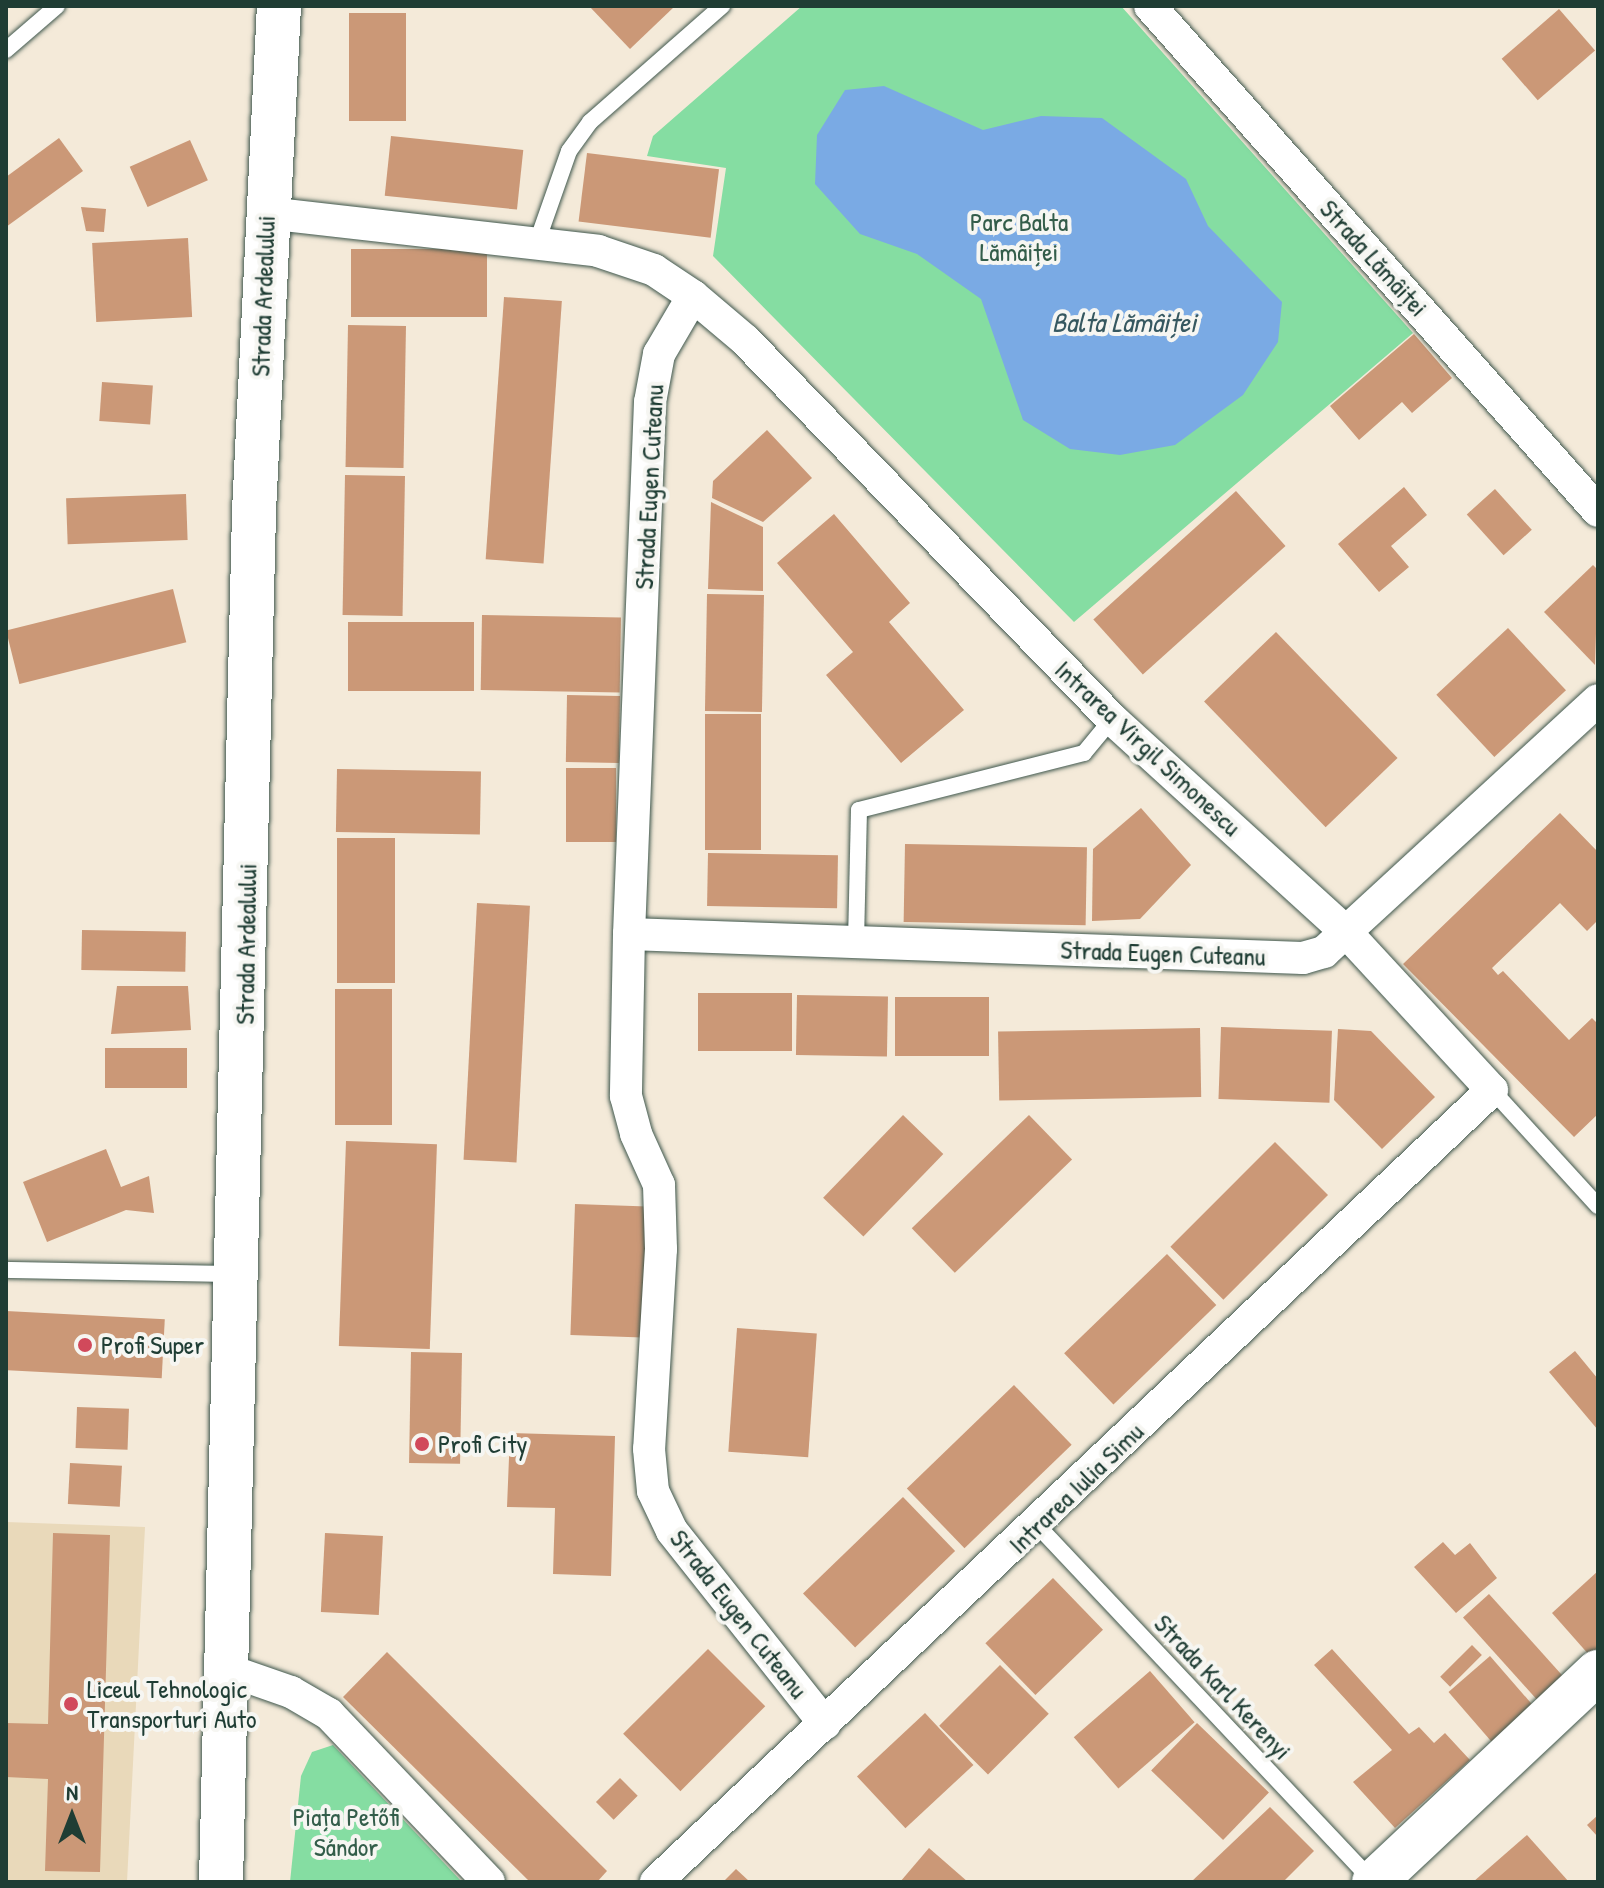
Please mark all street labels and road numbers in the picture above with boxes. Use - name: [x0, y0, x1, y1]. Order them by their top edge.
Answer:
- street label: Strada Lămâiței: [1314, 193, 1434, 323]
- street label: Strada Ardealului: [245, 215, 281, 377]
- street label: Strada Eugen Cuteanu: [628, 384, 670, 590]
- street label: Intrarea Virgil Simonescu: [1049, 654, 1247, 842]
- street label: Strada Ardealului: [229, 863, 263, 1025]
- street label: Strada Eugen Cuteanu: [1060, 934, 1266, 972]
- street label: Intrarea Iulia Simu: [1002, 1416, 1150, 1560]
- street label: Strada Eugen Cuteanu: [664, 1524, 814, 1704]
- street label: Strada Karl Kerenyi: [1148, 1608, 1298, 1766]

